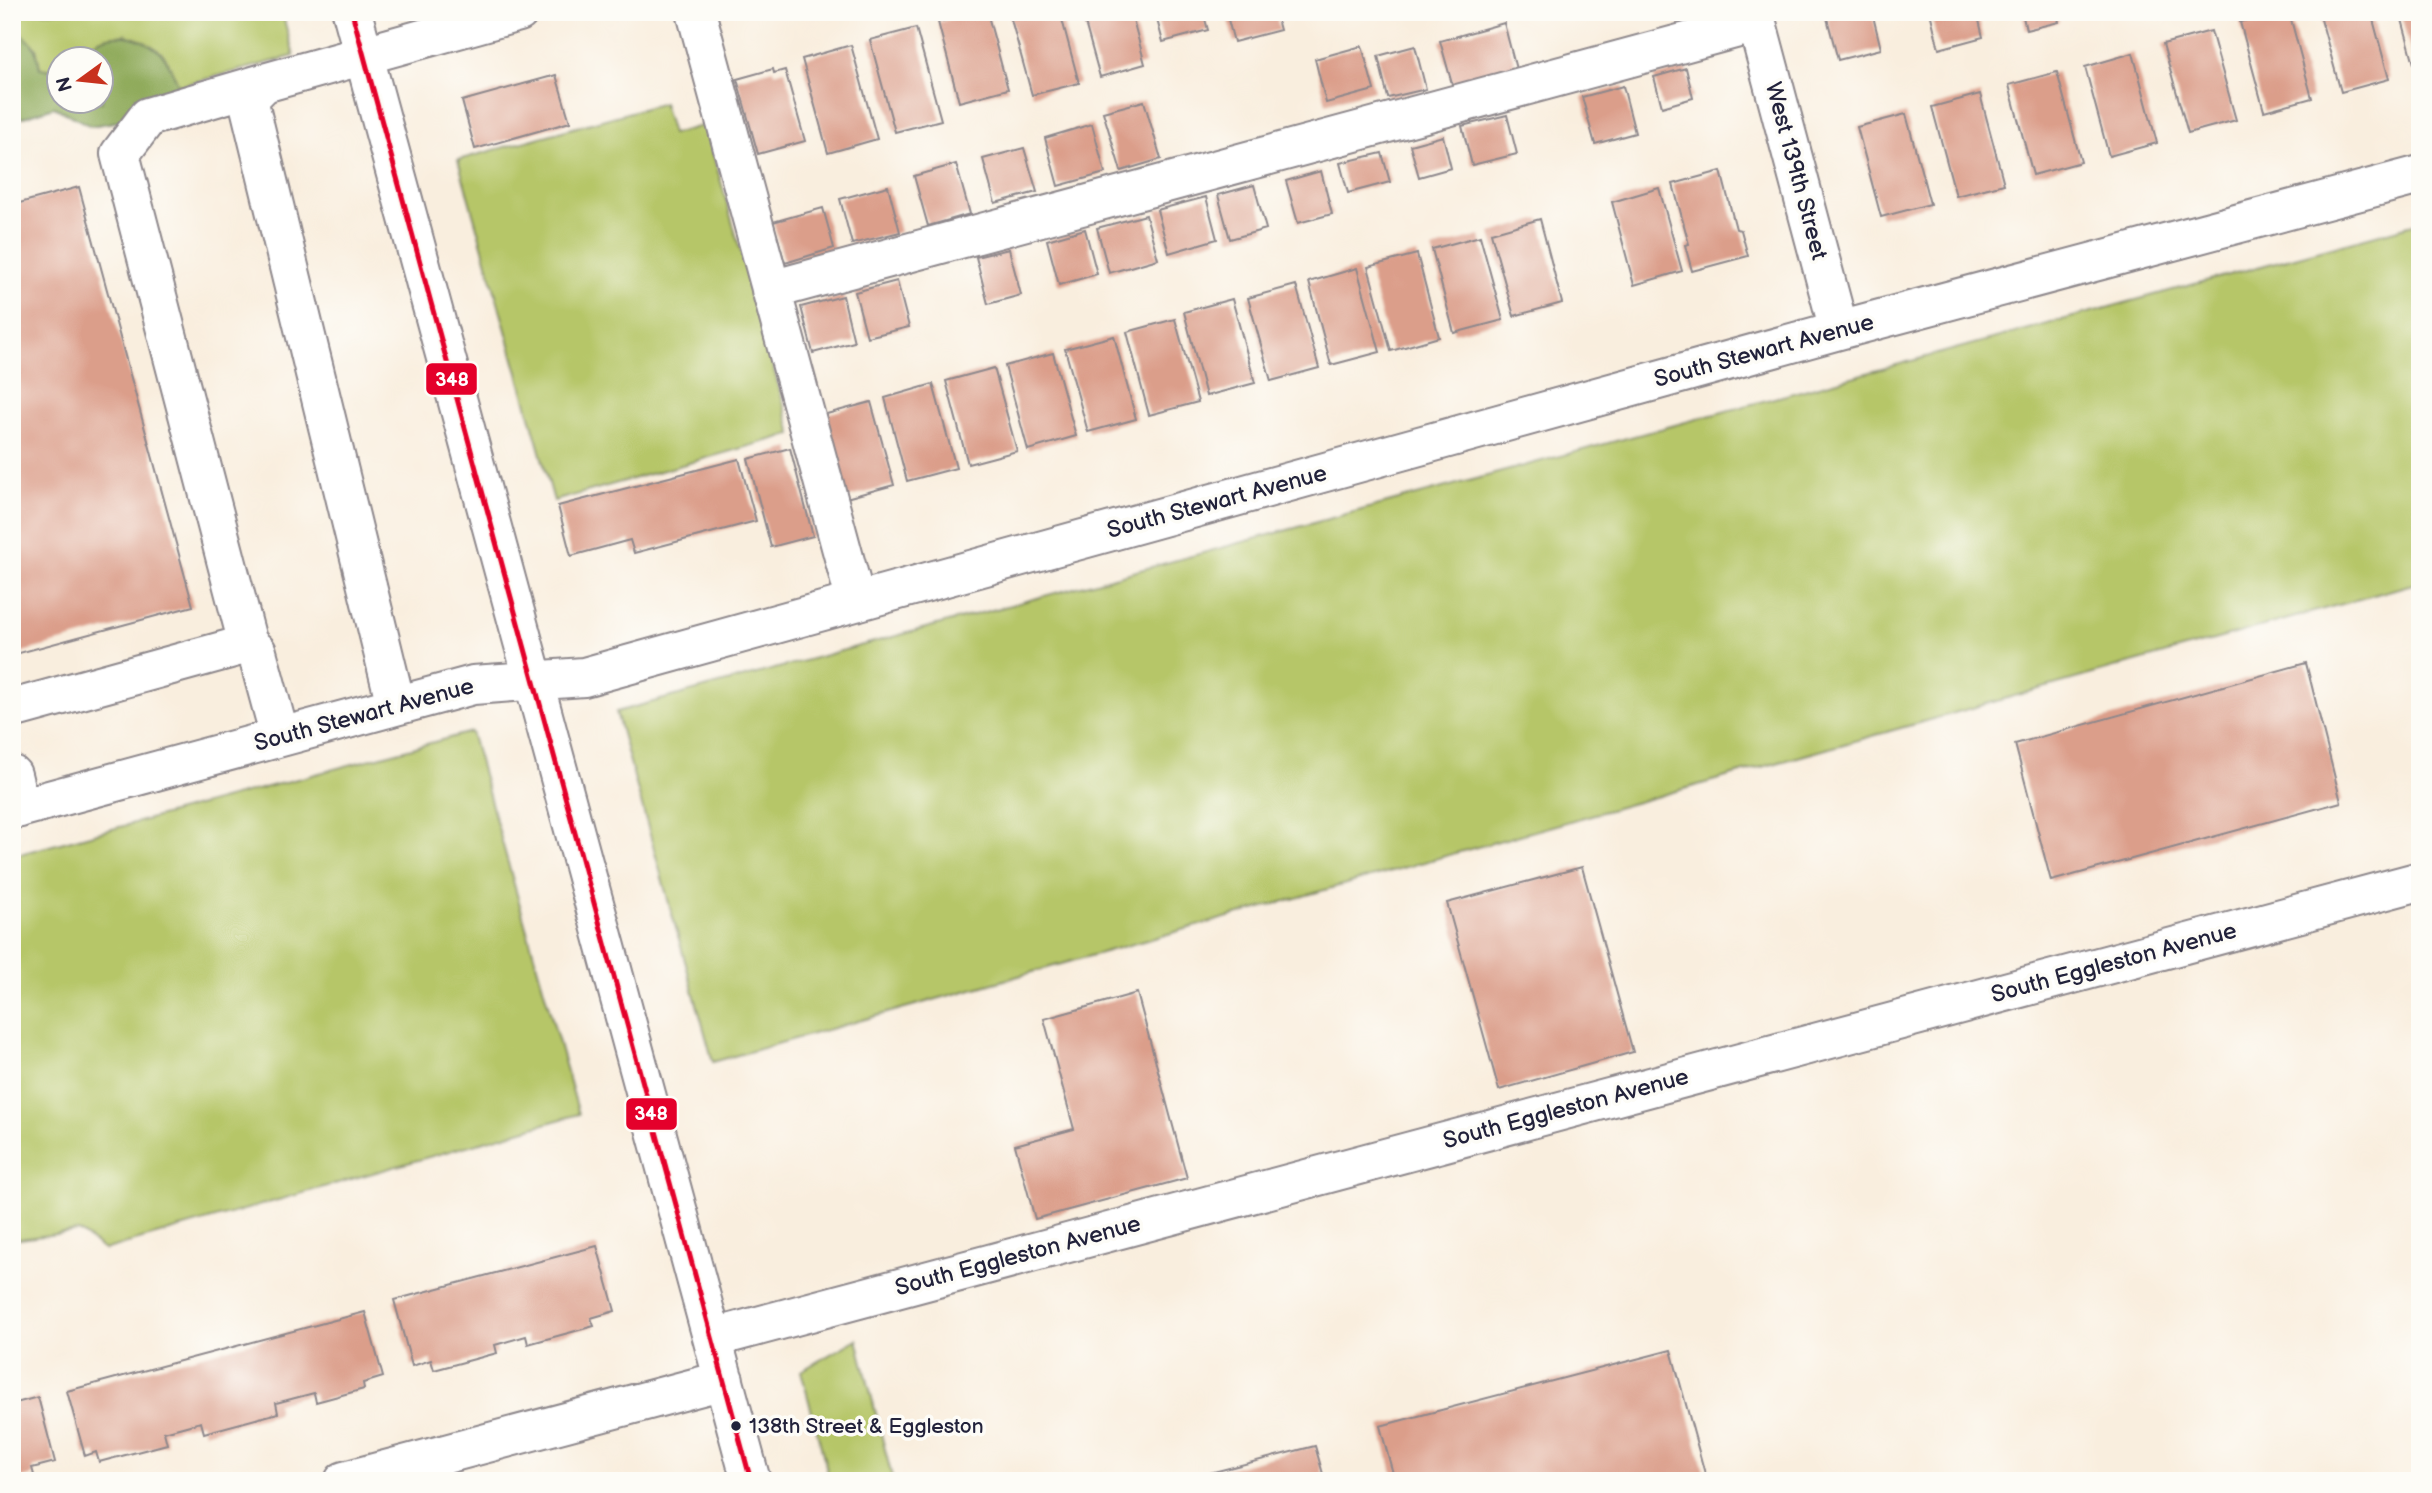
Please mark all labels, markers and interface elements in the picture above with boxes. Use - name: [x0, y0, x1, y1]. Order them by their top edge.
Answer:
- north arrow: [46, 46, 116, 116]
- text: N: [52, 74, 78, 94]
- street label: West 139th Street: [1759, 79, 1833, 263]
- street label: South Stewart Avenue: [1651, 308, 1877, 394]
- line badge: 348: [425, 362, 478, 396]
- text: 348: [435, 369, 469, 392]
- street label: South Stewart Avenue: [1104, 459, 1330, 545]
- street label: South Stewart Avenue: [251, 672, 477, 758]
- street label: South Eggleston Avenue: [1988, 917, 2240, 1009]
- street label: South Eggleston Avenue: [1440, 1063, 1692, 1155]
- line badge: 348: [625, 1097, 678, 1131]
- text: 348: [634, 1103, 668, 1126]
- street label: South Eggleston Avenue: [892, 1210, 1144, 1302]
- place label: 138th Street & Eggleston: [749, 1414, 984, 1439]
- marker: 138th Street & Eggleston: [729, 1419, 743, 1433]

